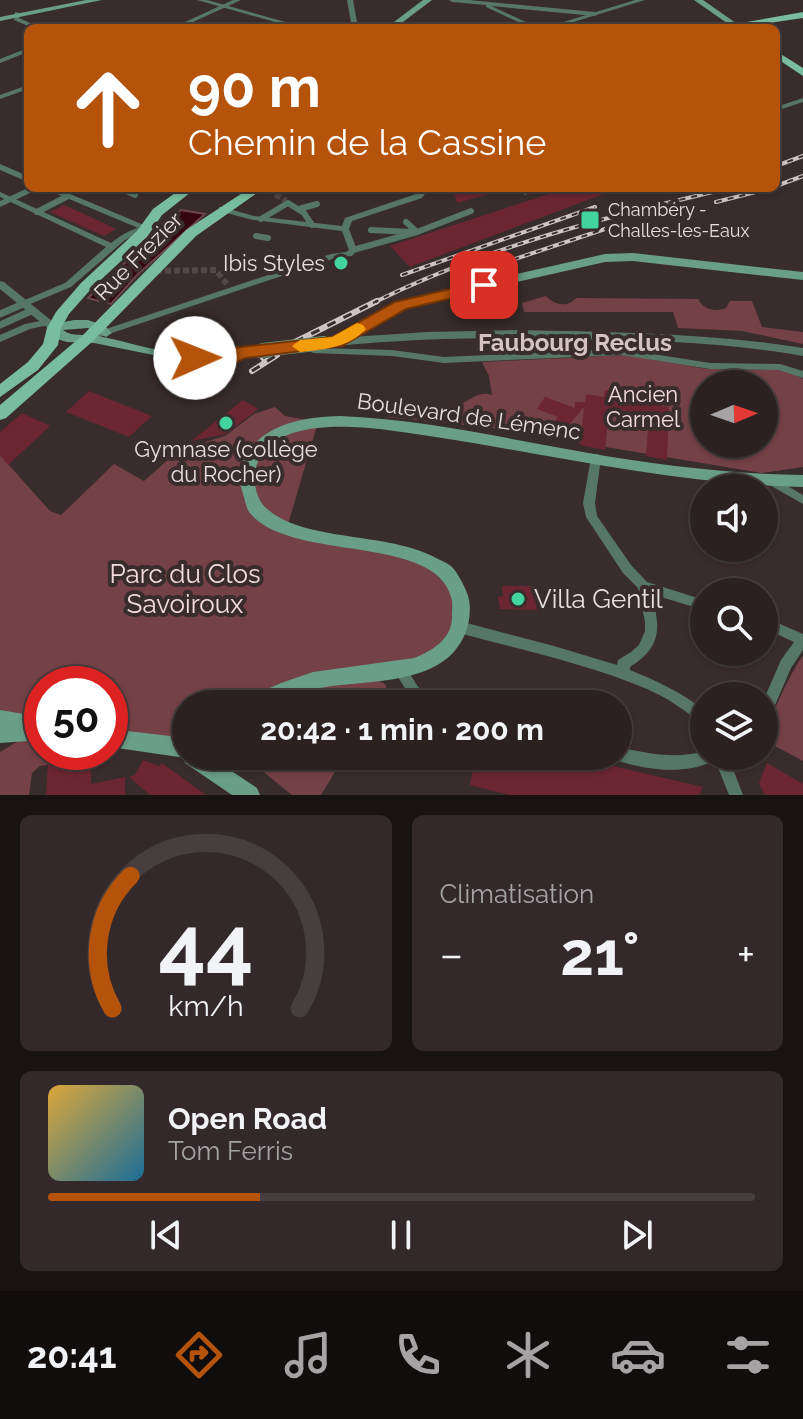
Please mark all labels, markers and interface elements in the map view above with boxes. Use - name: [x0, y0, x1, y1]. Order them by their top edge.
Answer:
- text: 90 m: [188, 54, 321, 120]
- icon: ahead: [56, 56, 160, 160]
- text: Chemin de la Cassine: [188, 121, 546, 163]
- place label: Chambéry - Challes-les-Eaux: [608, 199, 750, 241]
- street label: Rue Frezier: [88, 206, 188, 306]
- marker: Chambéry - Challes-les-Eaux: [579, 209, 601, 231]
- place label: Ibis Styles: [223, 250, 325, 276]
- pin: [450, 251, 518, 319]
- marker: Ibis Styles: [332, 254, 350, 272]
- icon: arrive: [462, 263, 506, 307]
- position arrow: [153, 316, 237, 400]
- district label: Faubourg Reclus: [478, 328, 672, 357]
- north arrow: [690, 370, 778, 458]
- map controls: [690, 370, 778, 770]
- park label: Ancien Carmel: [606, 381, 680, 432]
- street label: Boulevard de Lémenc: [356, 387, 582, 445]
- marker: Gymnase (collège du Rocher): [217, 414, 235, 432]
- place label: Gymnase (collège du Rocher): [134, 436, 318, 487]
- button: sound: [690, 474, 778, 562]
- park label: Parc du Clos Savoiroux: [110, 559, 261, 619]
- button: search: [690, 578, 778, 666]
- place label: Villa Gentil: [534, 584, 664, 614]
- marker: Villa Gentil: [509, 590, 527, 608]
- speed limit sign: 50: [24, 666, 128, 770]
- button: layers: [690, 682, 778, 770]
- text: 20:42 · 1 min · 200 m: [260, 712, 544, 747]
- text: Climatisation: [440, 879, 594, 909]
- text: 44: [158, 897, 253, 994]
- text: 21°: [560, 919, 640, 989]
- text: −: [440, 929, 463, 980]
- text: +: [737, 929, 755, 980]
- text: km/h: [168, 989, 243, 1023]
- text: Open Road: [168, 1101, 327, 1136]
- text: Tom Ferris: [168, 1136, 293, 1166]
- icon: previous: [144, 1213, 188, 1257]
- icon: pause: [379, 1213, 423, 1257]
- icon: next: [615, 1213, 659, 1257]
- icon: directions: [171, 1327, 227, 1383]
- icon: music: [280, 1327, 336, 1383]
- icon: phone: [390, 1327, 446, 1383]
- icon: climate: [500, 1327, 556, 1383]
- icon: car: [610, 1327, 666, 1383]
- icon: filters: [720, 1327, 776, 1383]
- text: 20:41: [27, 1334, 117, 1376]

